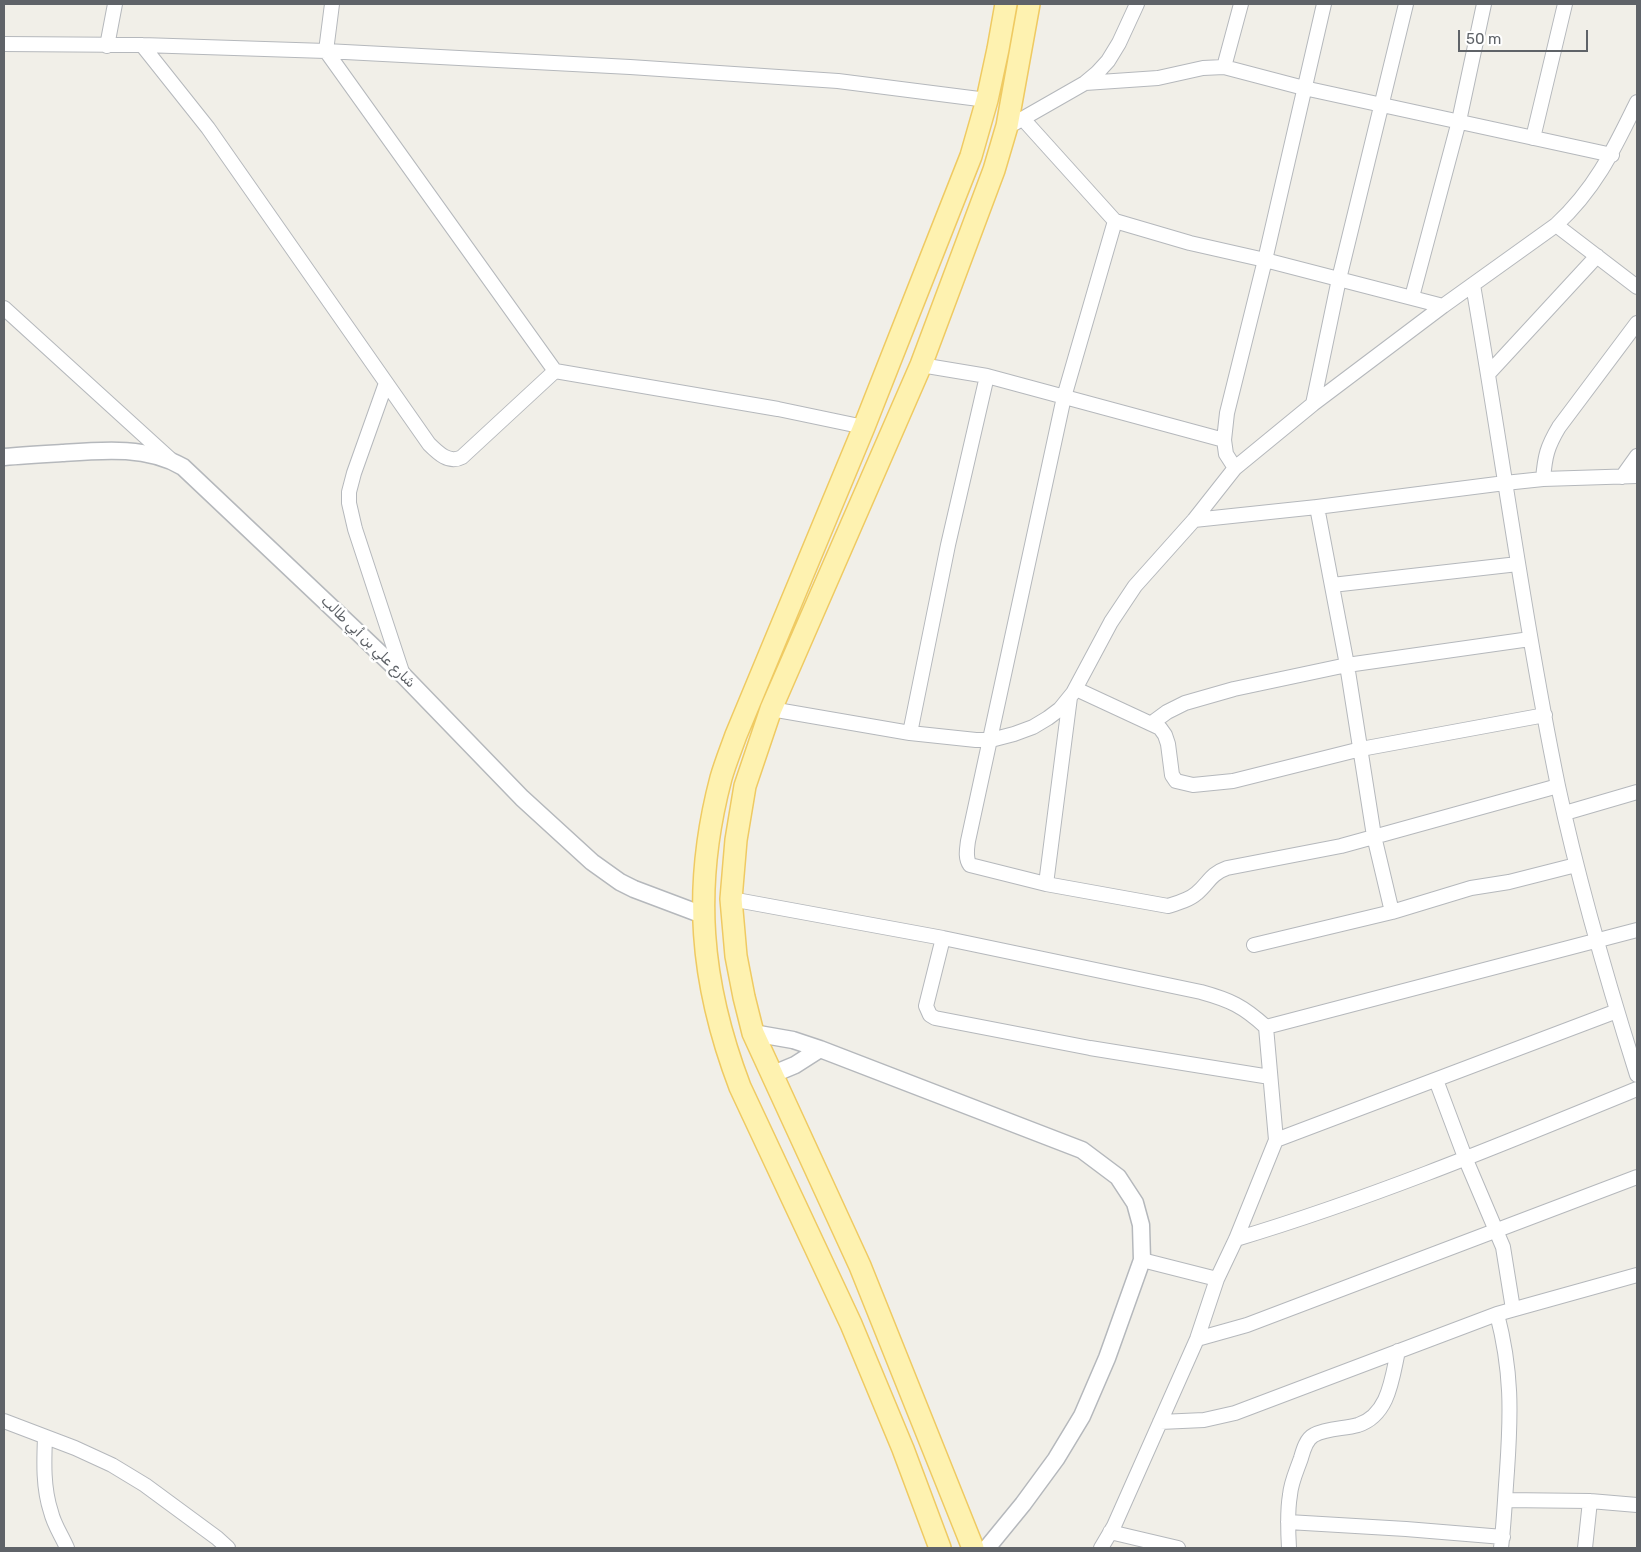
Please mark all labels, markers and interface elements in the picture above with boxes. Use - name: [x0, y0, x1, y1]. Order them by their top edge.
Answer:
- scale bar: [1461, 20, 1591, 52]
- text: 50 m: [1466, 30, 1501, 48]
- street label: شارع علي بن أبي طالب: [317, 593, 419, 691]

